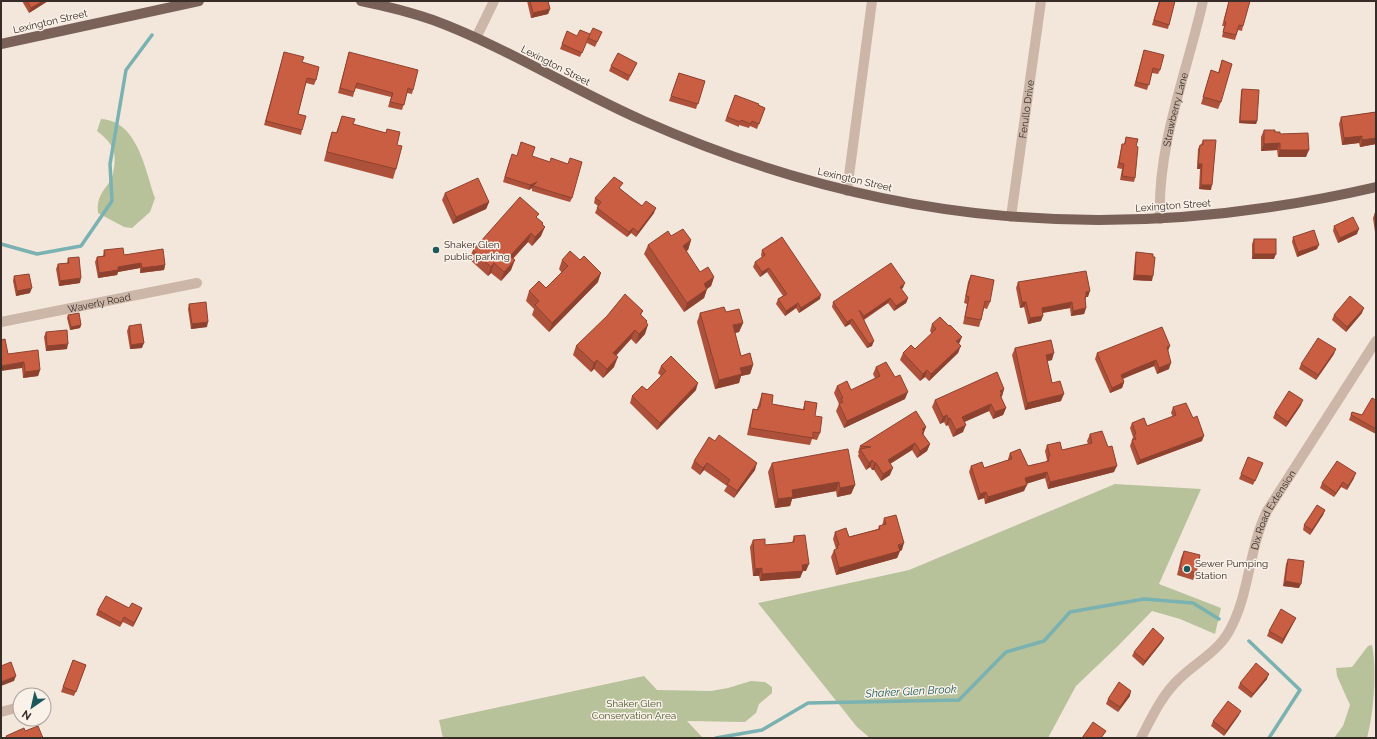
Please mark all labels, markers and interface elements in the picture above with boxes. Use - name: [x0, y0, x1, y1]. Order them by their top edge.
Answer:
- street label: Lexington Street: [12, 7, 89, 35]
- street label: Lexington Street: [519, 43, 593, 88]
- street label: Strawberry Lane: [1161, 71, 1190, 148]
- street label: Ferullo Drive: [1017, 79, 1036, 139]
- street label: Lexington Street: [817, 166, 894, 194]
- street label: Lexington Street: [1135, 197, 1212, 214]
- place label: Shaker Glen public parking: [444, 239, 510, 262]
- marker: Shaker Glen public parking: [431, 245, 441, 255]
- street label: Waverly Road: [67, 291, 132, 315]
- street label: Dix Road Extension: [1249, 468, 1298, 551]
- place label: Sewer Pumping Station: [1195, 558, 1268, 581]
- marker: Sewer Pumping Station: [1182, 564, 1192, 574]
- water label: Shaker Glen Brook: [864, 683, 957, 700]
- north arrow: [12, 687, 52, 727]
- park label: Shaker Glen Conservation Area: [592, 698, 676, 721]
- text: N: [20, 707, 34, 723]

